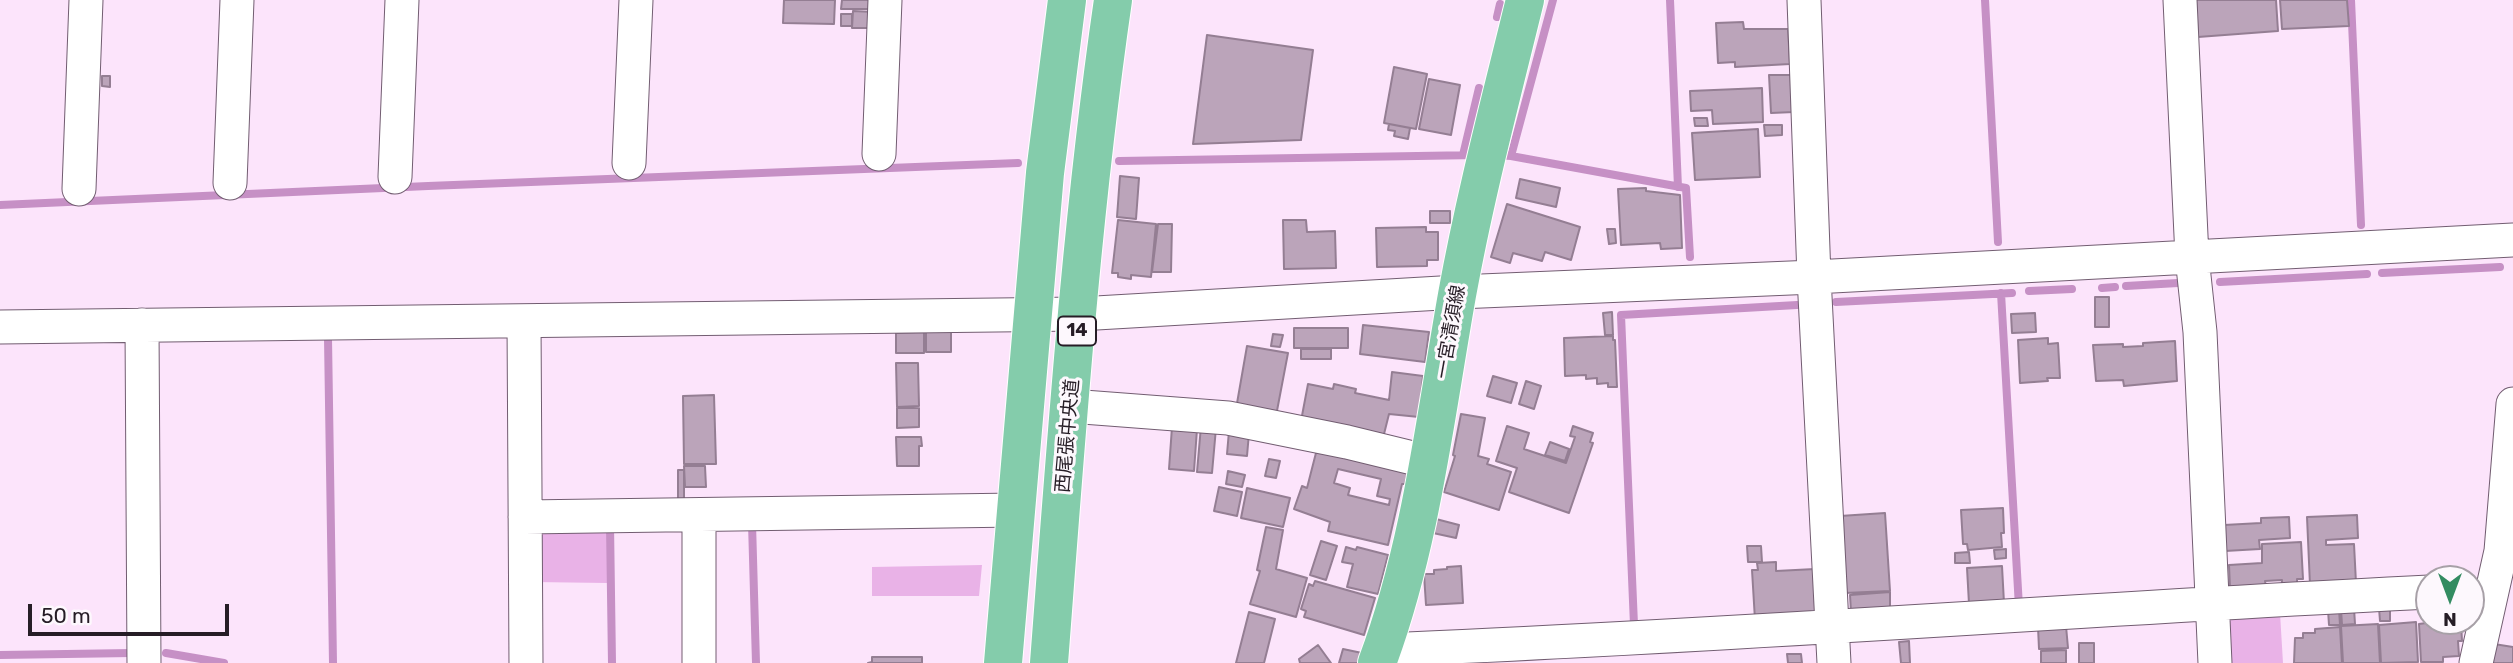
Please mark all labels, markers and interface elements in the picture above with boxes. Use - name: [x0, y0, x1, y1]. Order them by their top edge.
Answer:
- street label: 一宮清須線: [1432, 283, 1470, 381]
- road number: 14: [1058, 316, 1096, 346]
- street label: 西尾張中央道: [1052, 378, 1084, 494]
- north arrow: [2415, 565, 2485, 635]
- scale bar: [32, 590, 233, 634]
- text: 50 m: [41, 603, 91, 628]
- text: N: [2443, 608, 2457, 631]

